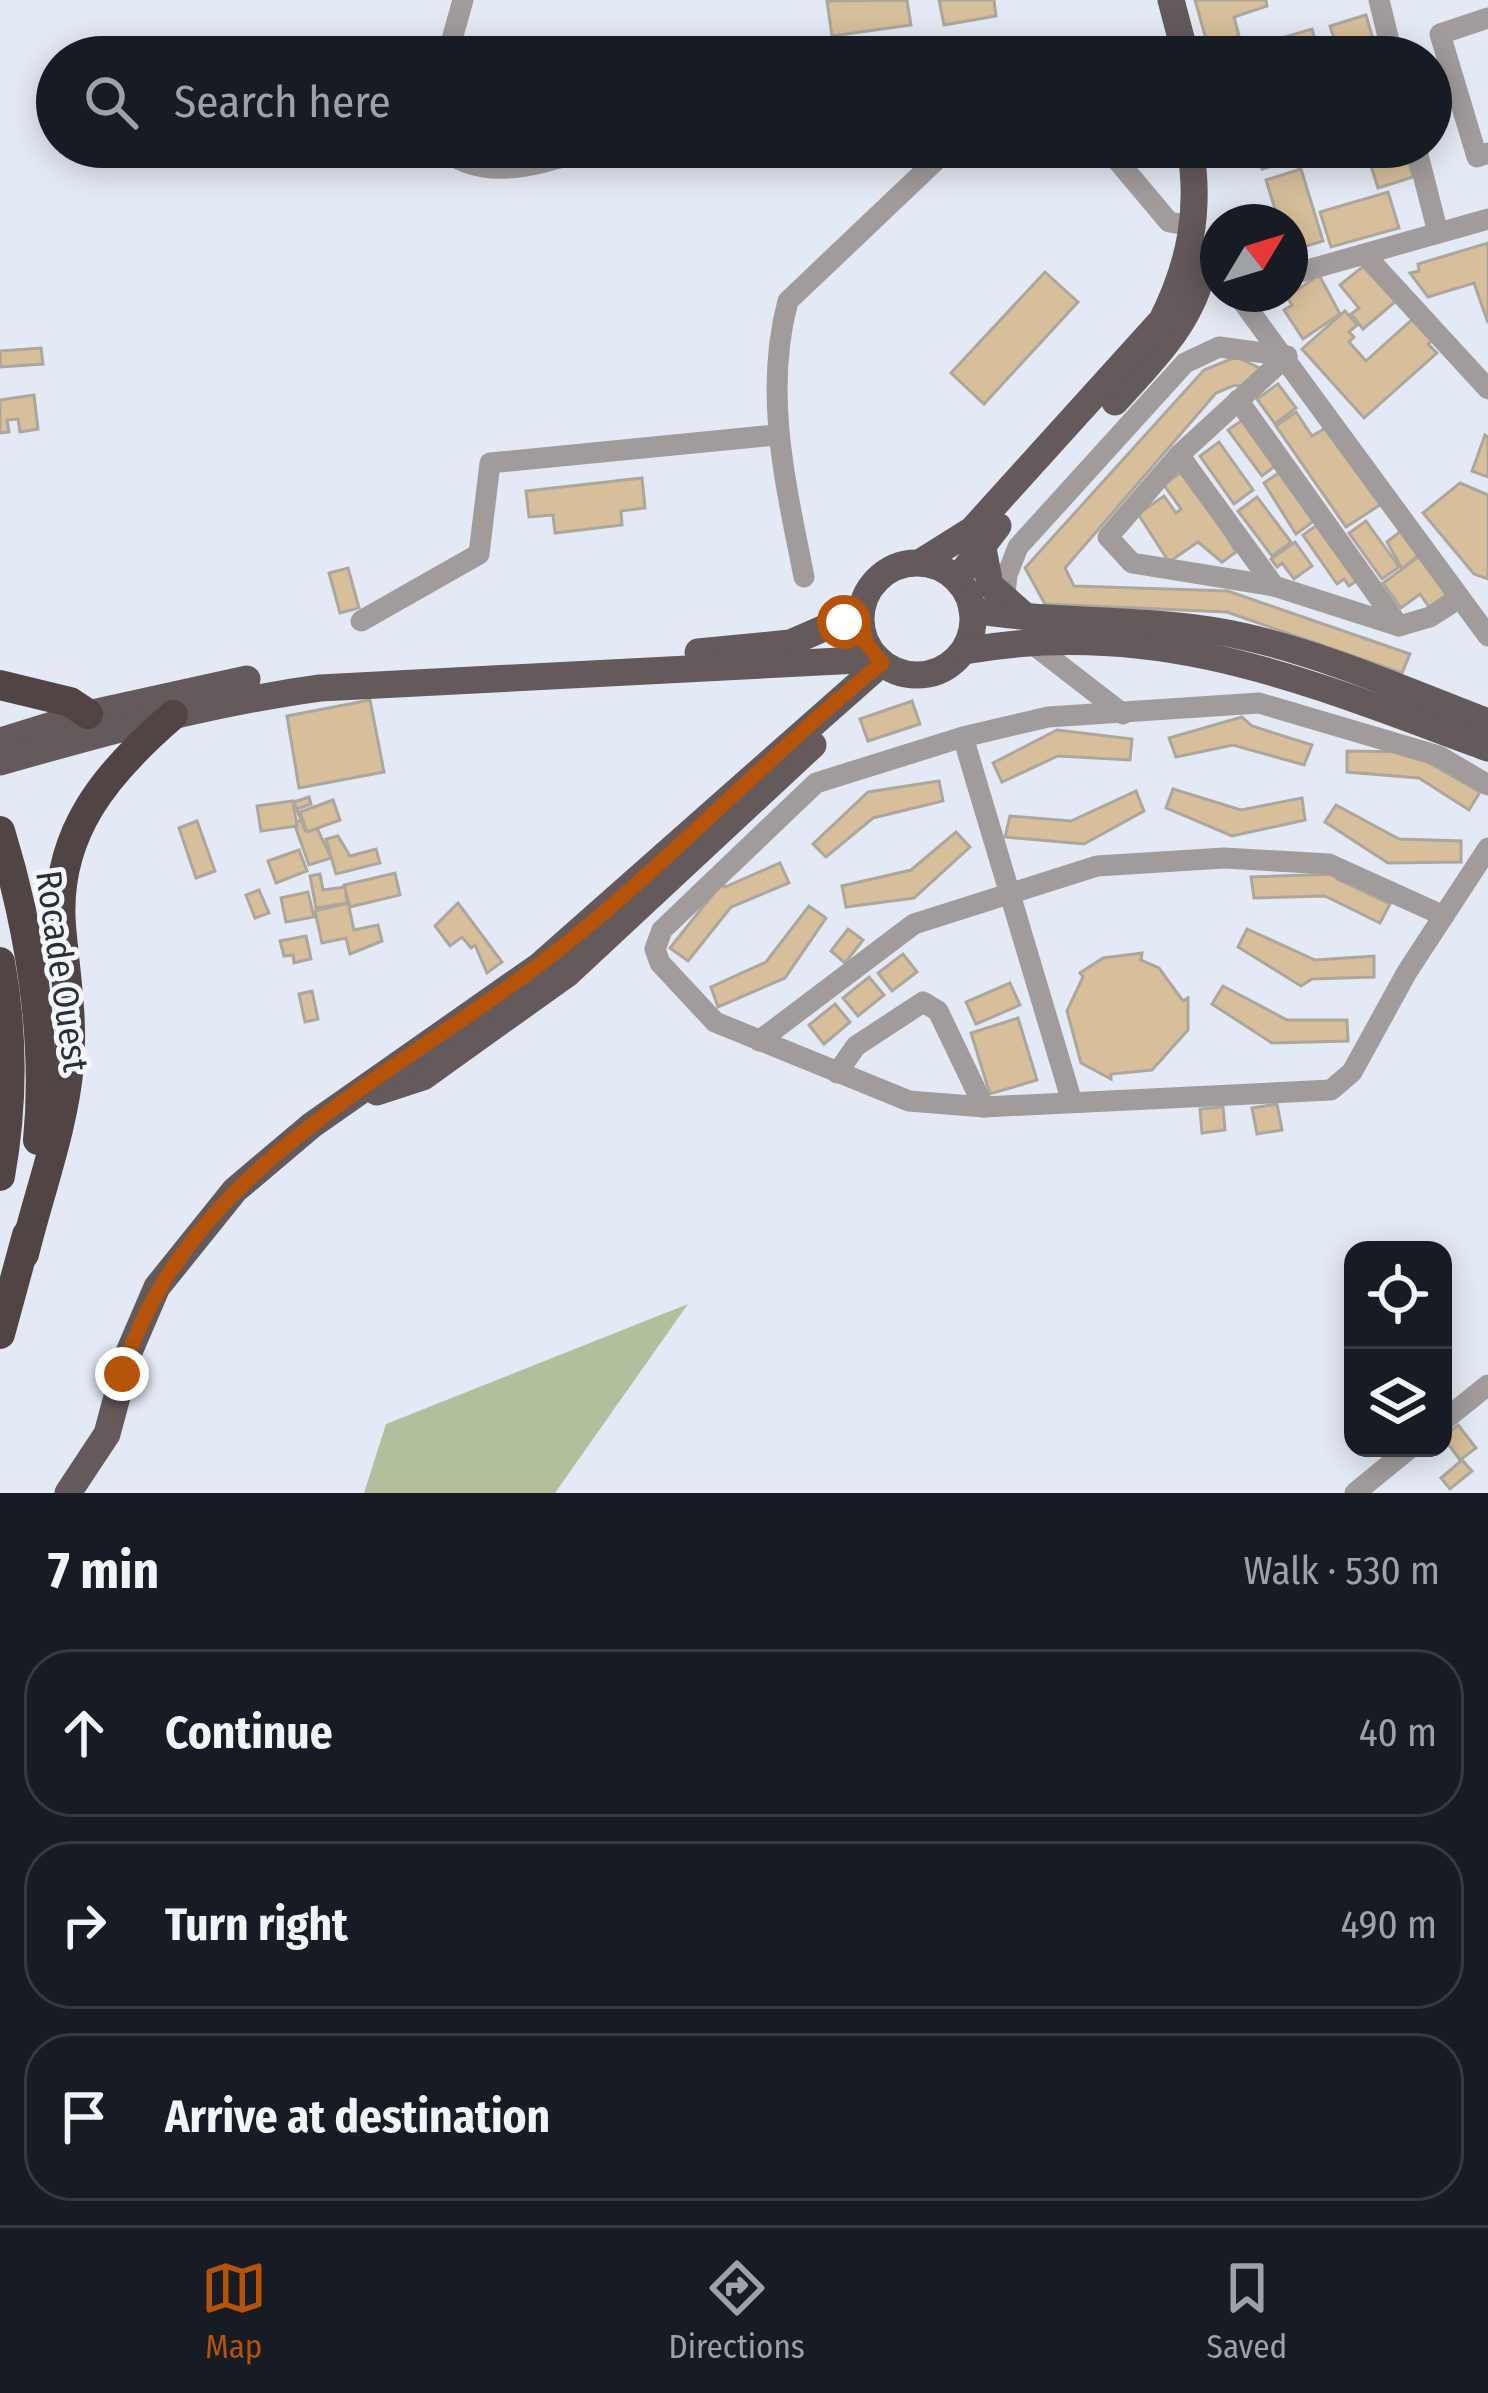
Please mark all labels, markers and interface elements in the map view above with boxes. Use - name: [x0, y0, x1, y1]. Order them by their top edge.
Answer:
- search box: [36, 36, 1452, 168]
- icon: search: [78, 69, 144, 135]
- text: Search here: [174, 75, 391, 129]
- north arrow: [1200, 204, 1308, 312]
- route start: [817, 595, 871, 649]
- street label: Rocade Ouest: [26, 868, 98, 1075]
- map controls: [1344, 1241, 1452, 1457]
- button: locate: [1344, 1241, 1452, 1349]
- route end: [95, 1347, 149, 1401]
- button: layers: [1344, 1349, 1452, 1457]
- text: 7 min: [48, 1540, 159, 1602]
- text: Walk · 530 m: [1243, 1548, 1440, 1594]
- icon: ahead: [51, 1700, 117, 1766]
- text: Continue: [165, 1706, 333, 1760]
- text: 40 m: [1359, 1710, 1437, 1756]
- icon: right: [51, 1892, 117, 1958]
- text: Turn right: [165, 1898, 348, 1952]
- text: 490 m: [1340, 1902, 1437, 1948]
- icon: arrive: [51, 2084, 117, 2150]
- text: Arrive at destination: [165, 2090, 550, 2144]
- tab: Map: [201, 2255, 267, 2367]
- tab: Directions: [668, 2255, 805, 2367]
- tab: Saved: [1207, 2255, 1287, 2367]

